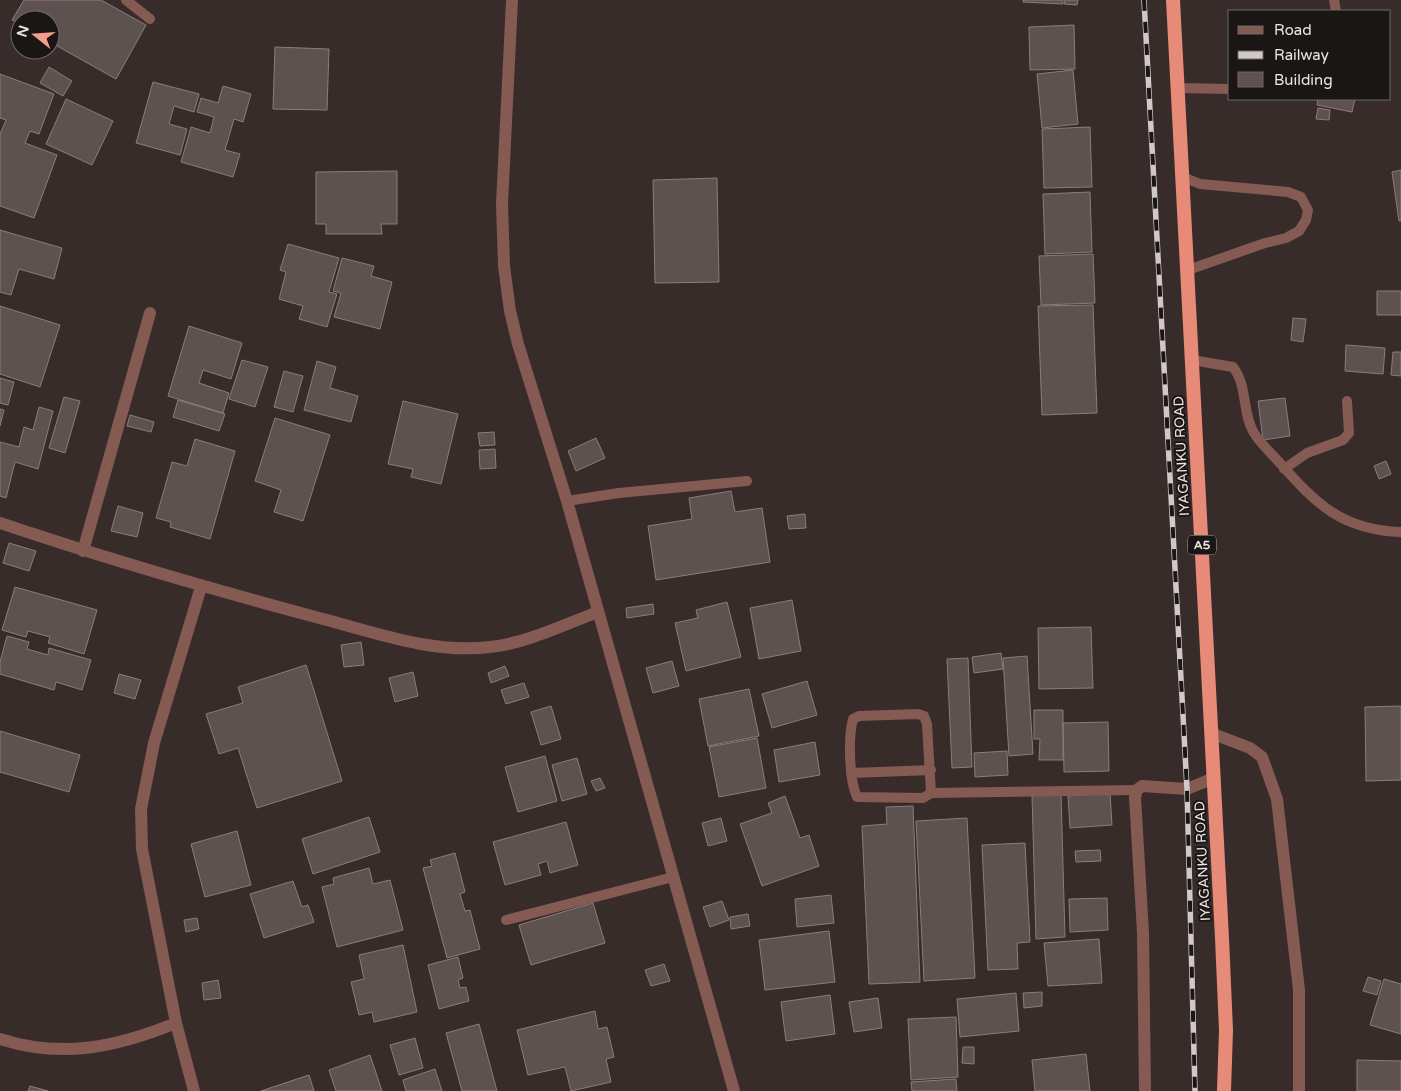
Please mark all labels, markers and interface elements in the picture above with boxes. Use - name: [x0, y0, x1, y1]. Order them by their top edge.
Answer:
- north arrow: [10, 10, 60, 60]
- legend: [1228, 10, 1391, 100]
- text: Road: [1274, 21, 1312, 39]
- text: N: [13, 23, 33, 39]
- text: Railway: [1274, 46, 1329, 64]
- text: Building: [1274, 71, 1333, 89]
- street label: IYAGANKU ROAD: [1170, 395, 1193, 517]
- road number: A5: [1188, 536, 1216, 554]
- street label: IYAGANKU ROAD: [1191, 800, 1214, 922]

